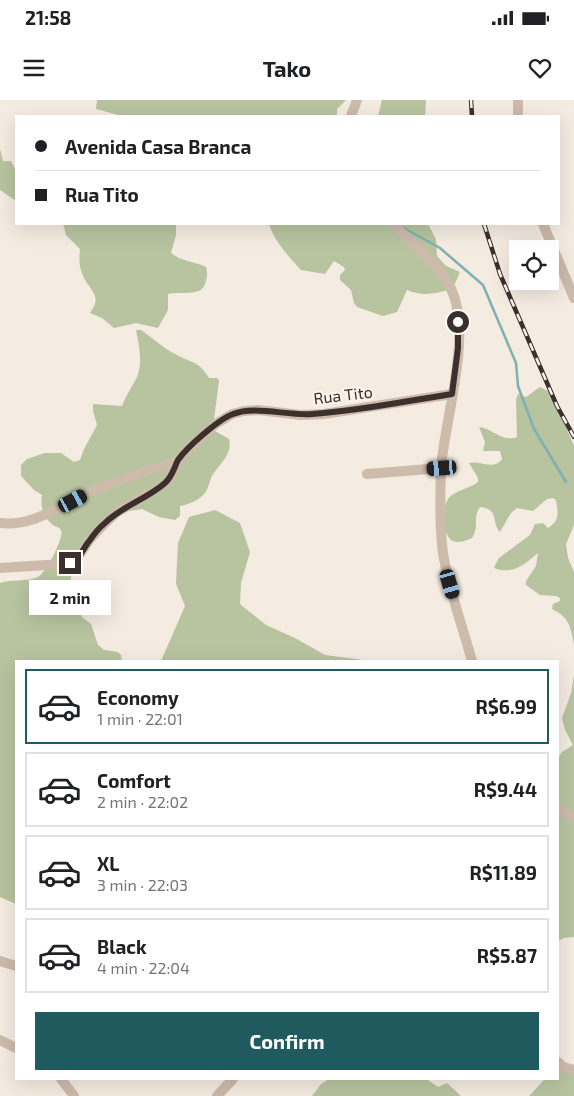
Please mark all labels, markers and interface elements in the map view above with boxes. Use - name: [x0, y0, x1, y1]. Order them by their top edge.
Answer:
- text: 21:58: [25, 6, 71, 29]
- icon: menu: [20, 54, 48, 82]
- icon: heart: [526, 54, 554, 82]
- text: Tako: [263, 55, 311, 81]
- text: Avenida Casa Branca: [65, 135, 251, 158]
- text: Rua Tito: [65, 183, 139, 206]
- map controls: [509, 240, 559, 290]
- button: locate: [509, 240, 559, 290]
- route start: [447, 311, 469, 333]
- street label: Rua Tito: [312, 381, 374, 408]
- car: [426, 459, 457, 477]
- car: [56, 487, 89, 515]
- route end: [59, 552, 81, 574]
- car: [438, 568, 461, 600]
- callout: 2 min: [29, 580, 111, 616]
- text: 2 min: [50, 588, 90, 607]
- icon: car: [37, 684, 82, 729]
- text: Economy: [97, 686, 179, 709]
- text: R$6.99: [475, 695, 537, 718]
- text: 1 min · 22:01: [97, 709, 183, 728]
- icon: car: [37, 767, 82, 812]
- text: Comfort: [97, 769, 171, 792]
- text: R$9.44: [474, 778, 537, 801]
- text: 2 min · 22:02: [97, 792, 188, 811]
- icon: car: [37, 850, 82, 895]
- text: XL: [97, 852, 119, 875]
- text: R$11.89: [470, 861, 537, 884]
- text: 3 min · 22:03: [97, 875, 188, 894]
- icon: car: [37, 933, 82, 978]
- text: Black: [97, 935, 147, 958]
- text: R$5.87: [477, 944, 537, 967]
- text: 4 min · 22:04: [97, 958, 190, 977]
- button: Confirm: [35, 1012, 539, 1070]

